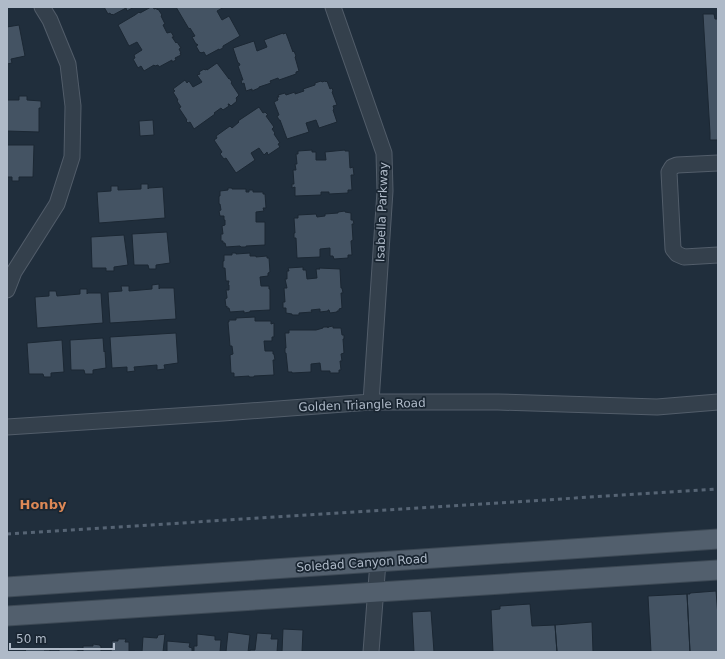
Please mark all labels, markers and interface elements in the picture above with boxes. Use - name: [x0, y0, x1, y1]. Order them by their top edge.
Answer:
- street label: Isabella Parkway: [373, 162, 391, 262]
- street label: Golden Triangle Road: [298, 396, 426, 414]
- district label: Honby: [20, 497, 67, 512]
- street label: Soledad Canyon Road: [296, 551, 428, 575]
- scale bar: [10, 625, 114, 651]
- text: 50 m: [16, 632, 47, 646]

